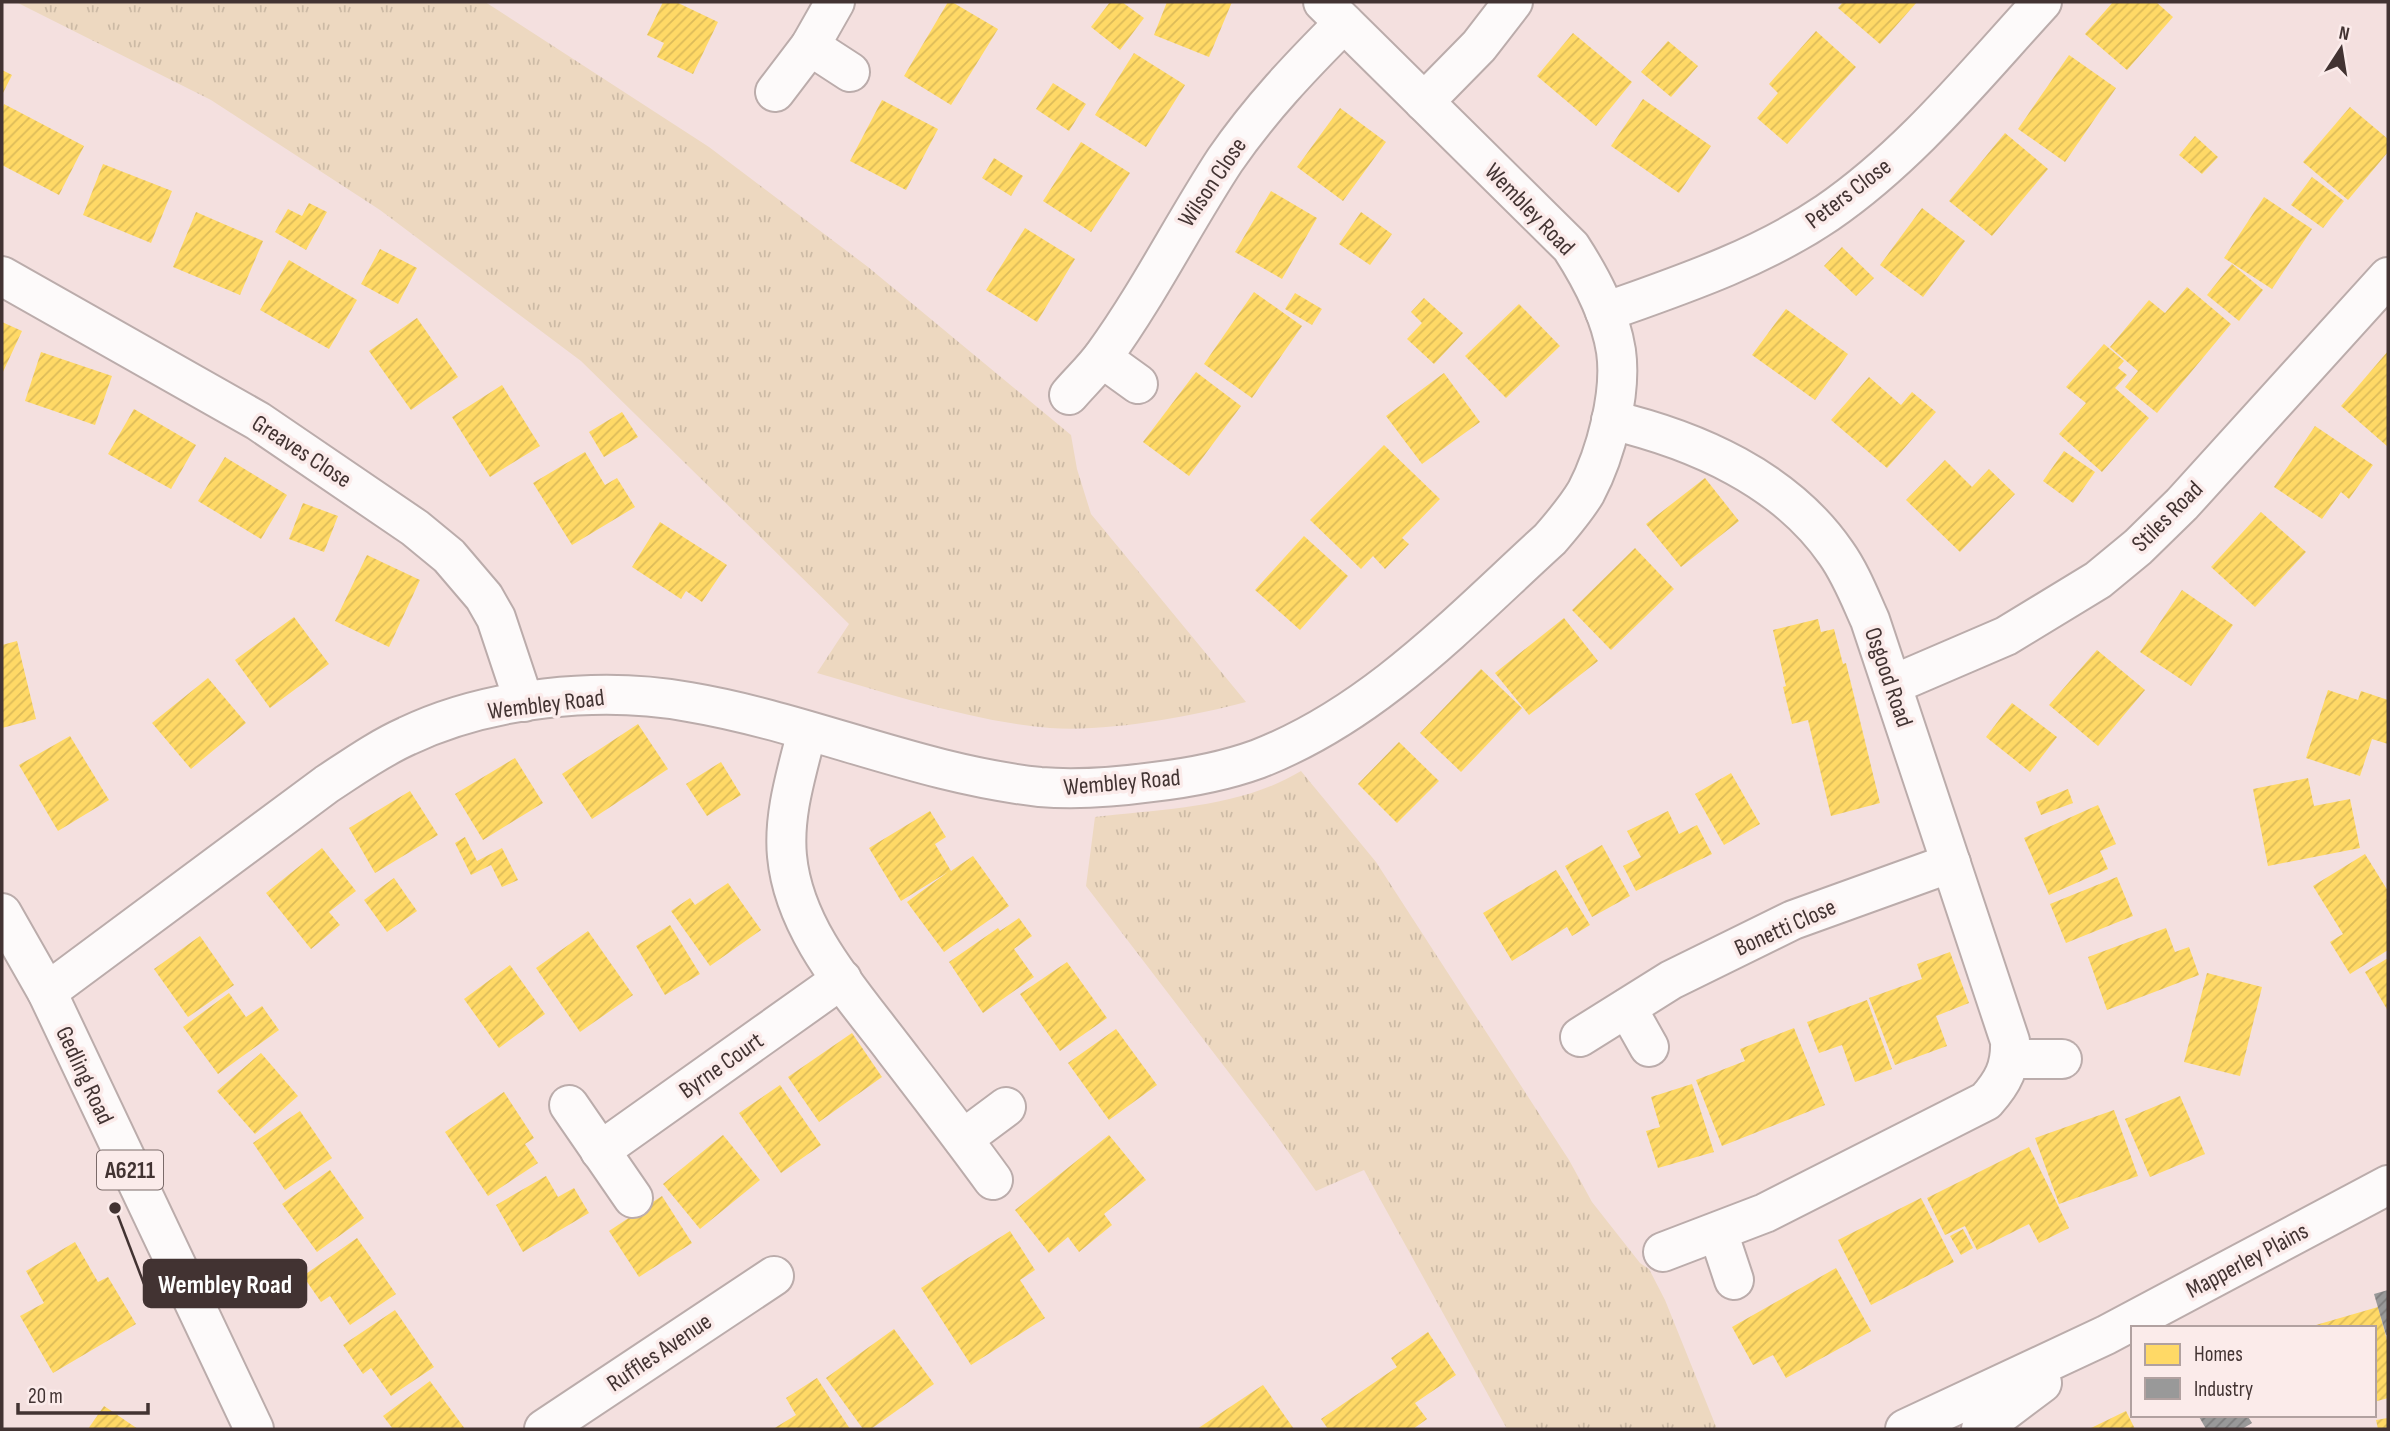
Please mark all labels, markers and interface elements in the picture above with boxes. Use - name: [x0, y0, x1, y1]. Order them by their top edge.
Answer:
- north arrow: [2306, 14, 2376, 84]
- text: N: [2337, 22, 2352, 46]
- street label: Wilson Close: [1172, 132, 1253, 232]
- street label: Peters Close: [1800, 152, 1897, 235]
- street label: Wembley Road: [1478, 157, 1581, 262]
- street label: Greaves Close: [247, 409, 357, 494]
- street label: Stiles Road: [2126, 475, 2209, 558]
- street label: Osgood Road: [1858, 624, 1919, 731]
- street label: Wembley Road: [486, 683, 606, 726]
- street label: Wembley Road: [1062, 763, 1182, 802]
- street label: Bonetti Close: [1730, 892, 1840, 963]
- street label: Gedling Road: [49, 1022, 120, 1129]
- street label: Byrne Court: [674, 1026, 769, 1105]
- road number: A6211: [97, 1150, 163, 1190]
- street label: Mapperley Plains: [2181, 1216, 2313, 1305]
- callout: Wembley Road: [144, 1260, 306, 1307]
- text: Wembley Road: [158, 1270, 292, 1301]
- street label: Ruffles Avenue: [601, 1307, 717, 1398]
- legend: [2131, 1326, 2376, 1417]
- text: Homes: [2194, 1342, 2243, 1367]
- scale bar: [18, 1372, 147, 1416]
- text: Industry: [2194, 1377, 2253, 1402]
- text: 20 m: [28, 1384, 63, 1409]

